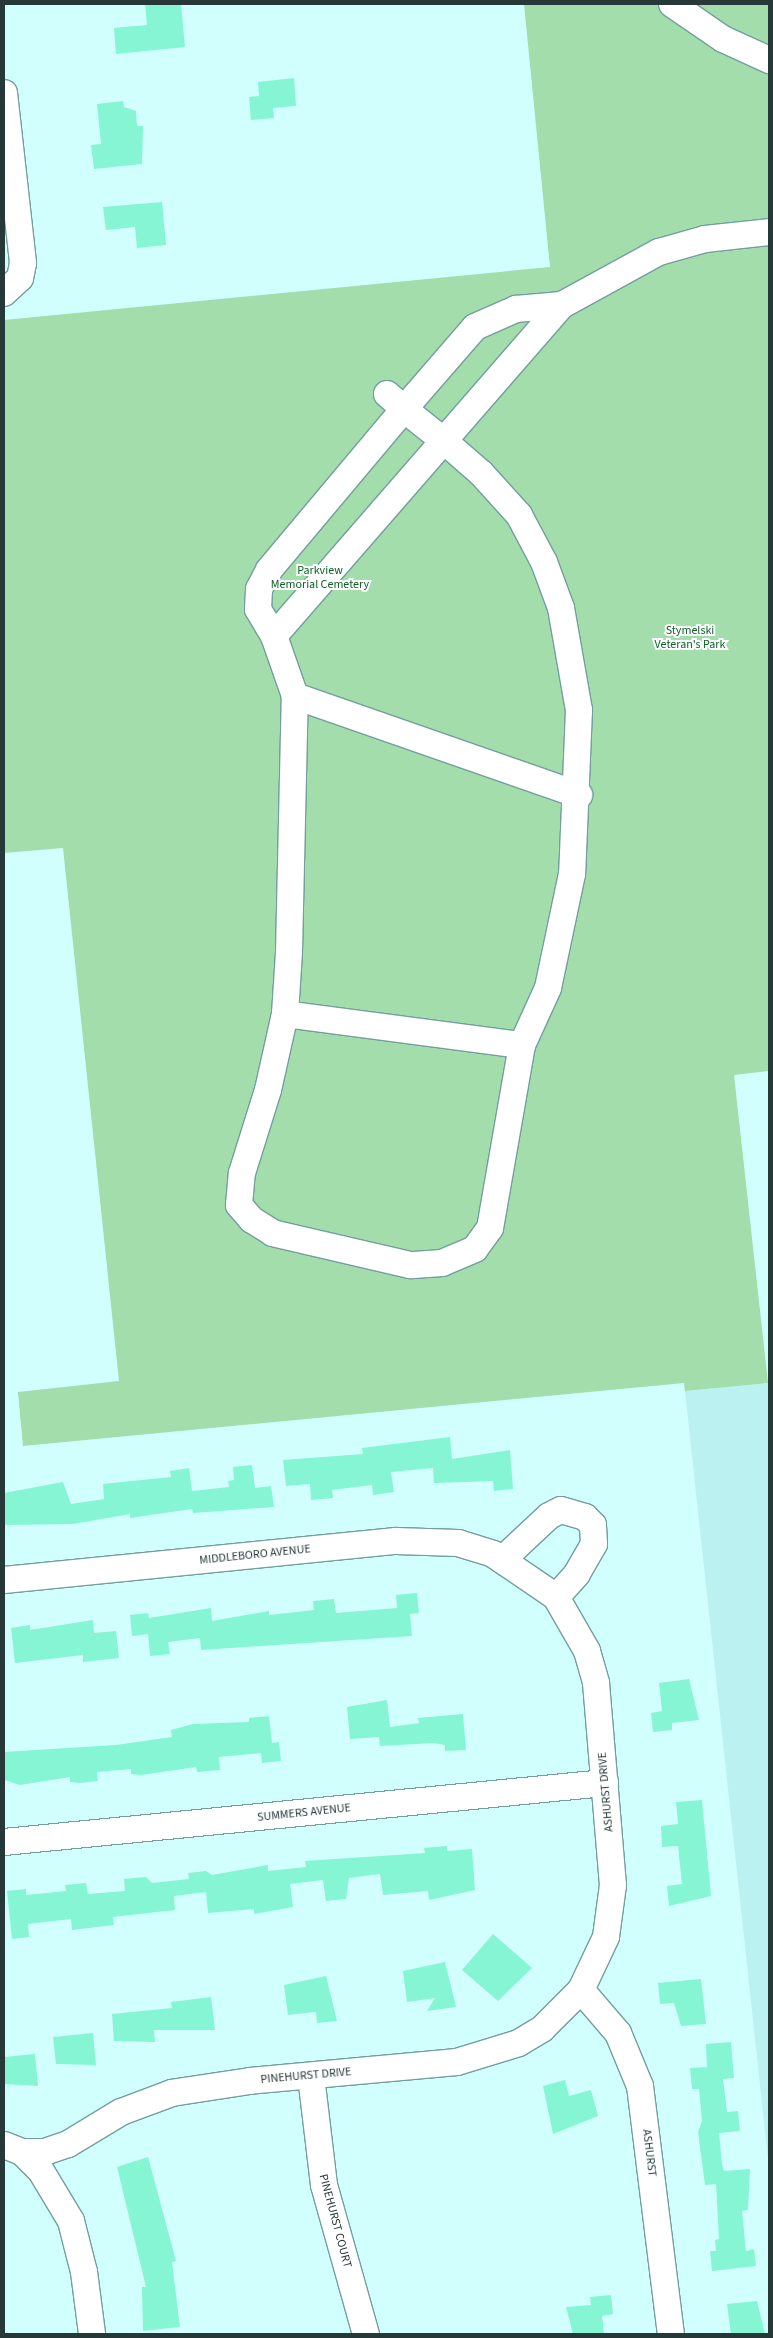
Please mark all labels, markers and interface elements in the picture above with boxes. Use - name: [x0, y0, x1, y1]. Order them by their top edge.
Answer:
- park label: Parkview Memorial Cemetery: [271, 564, 369, 592]
- park label: Stymelski Veteran's Park: [655, 624, 725, 652]
- street label: MIDDLEBORO AVENUE: [199, 1542, 311, 1568]
- street label: ASHURST DRIVE: [595, 1752, 617, 1832]
- street label: SUMMERS AVENUE: [256, 1801, 352, 1825]
- street label: PINEHURST DRIVE: [260, 2065, 352, 2087]
- street label: ASHURST: [639, 2128, 659, 2178]
- street label: PINEHURST COURT: [316, 2172, 354, 2270]

